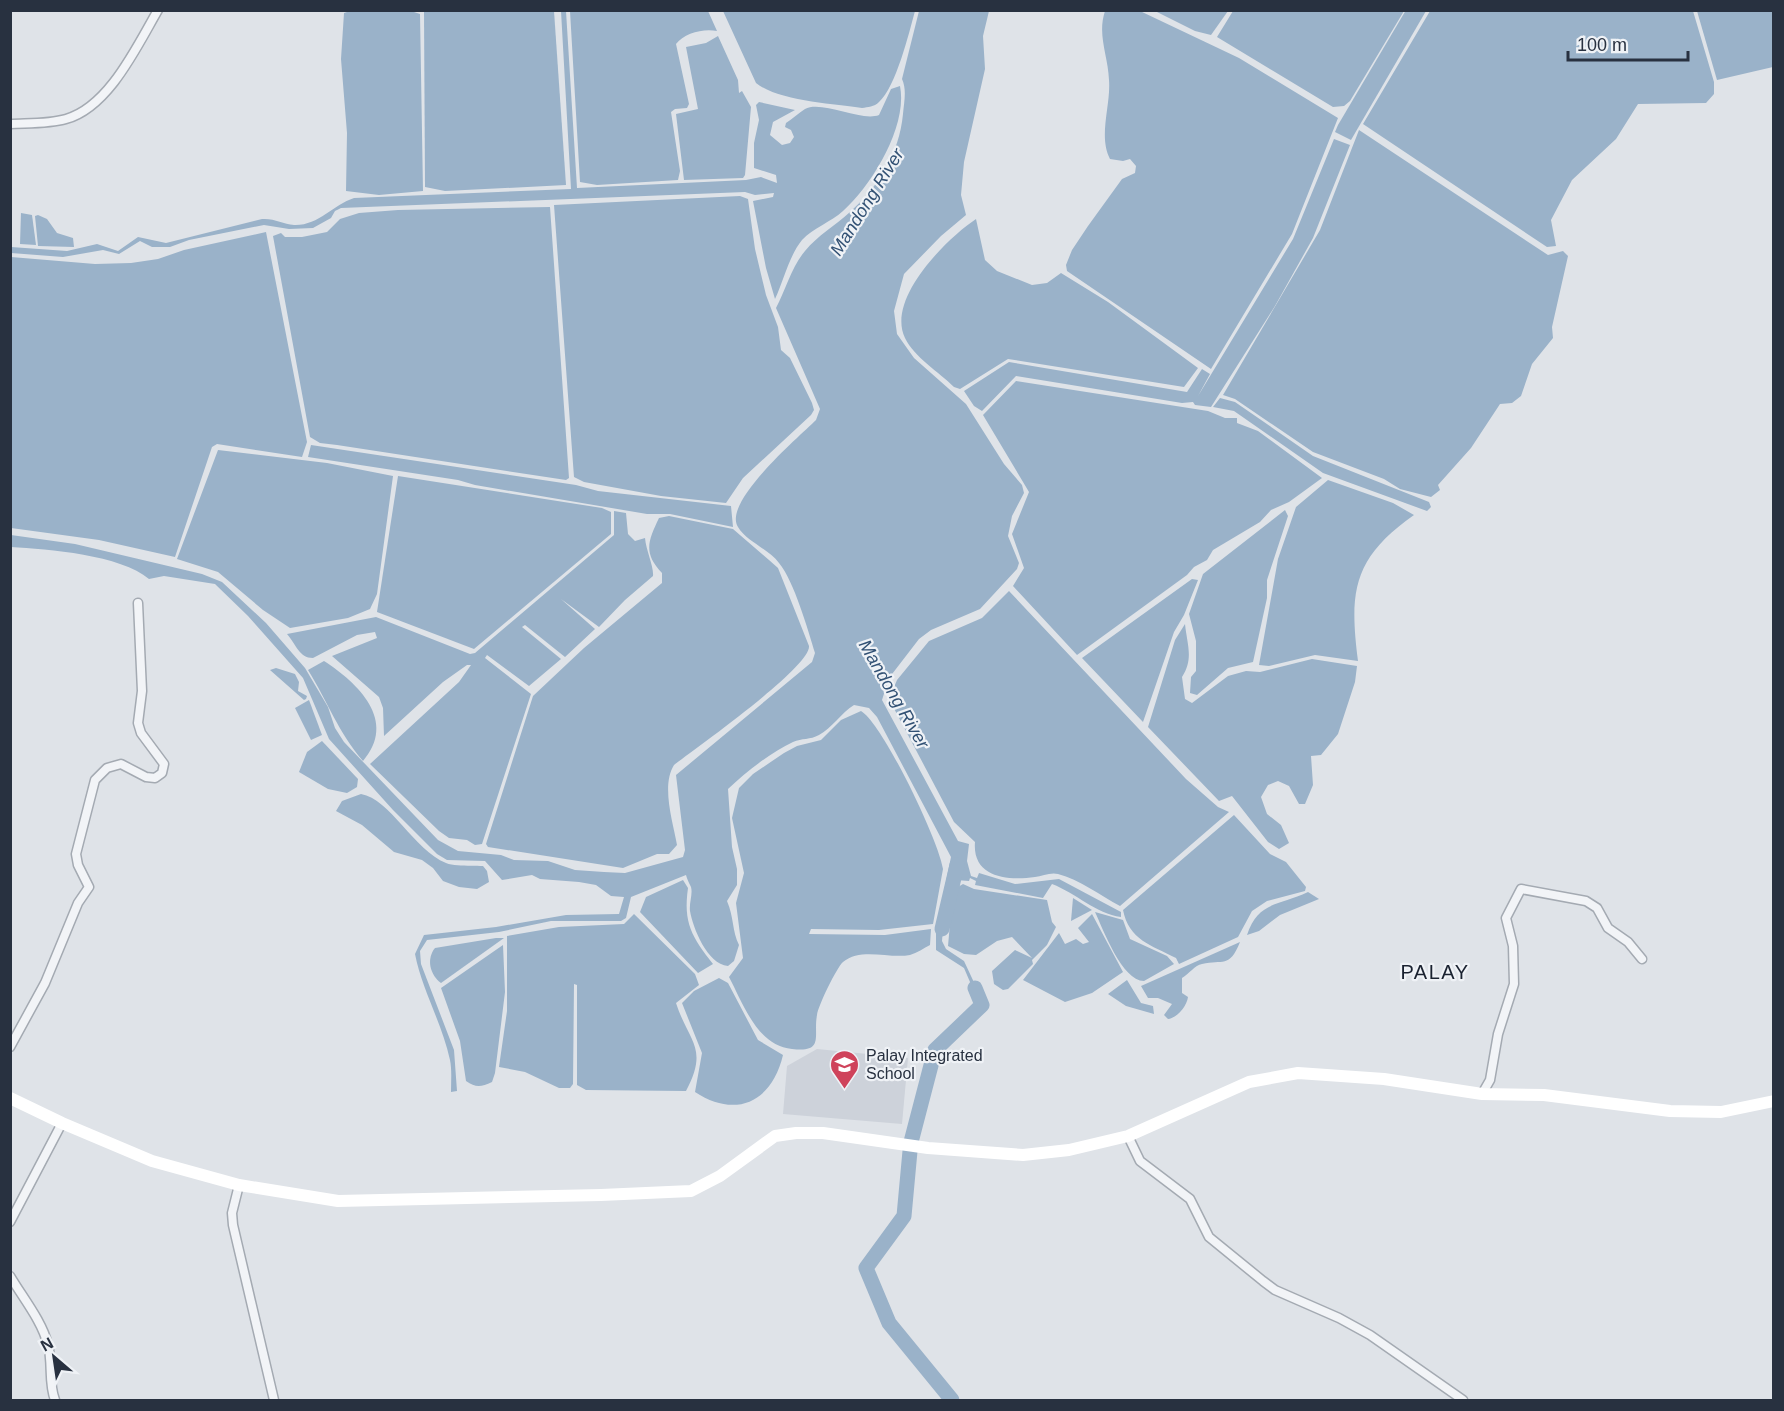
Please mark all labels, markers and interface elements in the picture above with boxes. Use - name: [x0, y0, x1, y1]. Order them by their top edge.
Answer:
- scale bar: [1568, 24, 1688, 62]
- text: 100 m: [1577, 35, 1627, 55]
- water label: Mandong River: [826, 144, 908, 259]
- water label: Mandong River: [855, 636, 934, 753]
- district label: PALAY: [1400, 961, 1470, 983]
- place label: Palay Integrated School: [866, 1047, 983, 1082]
- school or university icon: Palay Integrated School: [829, 1048, 861, 1090]
- north arrow: [24, 1327, 84, 1387]
- text: N: [38, 1334, 56, 1355]

